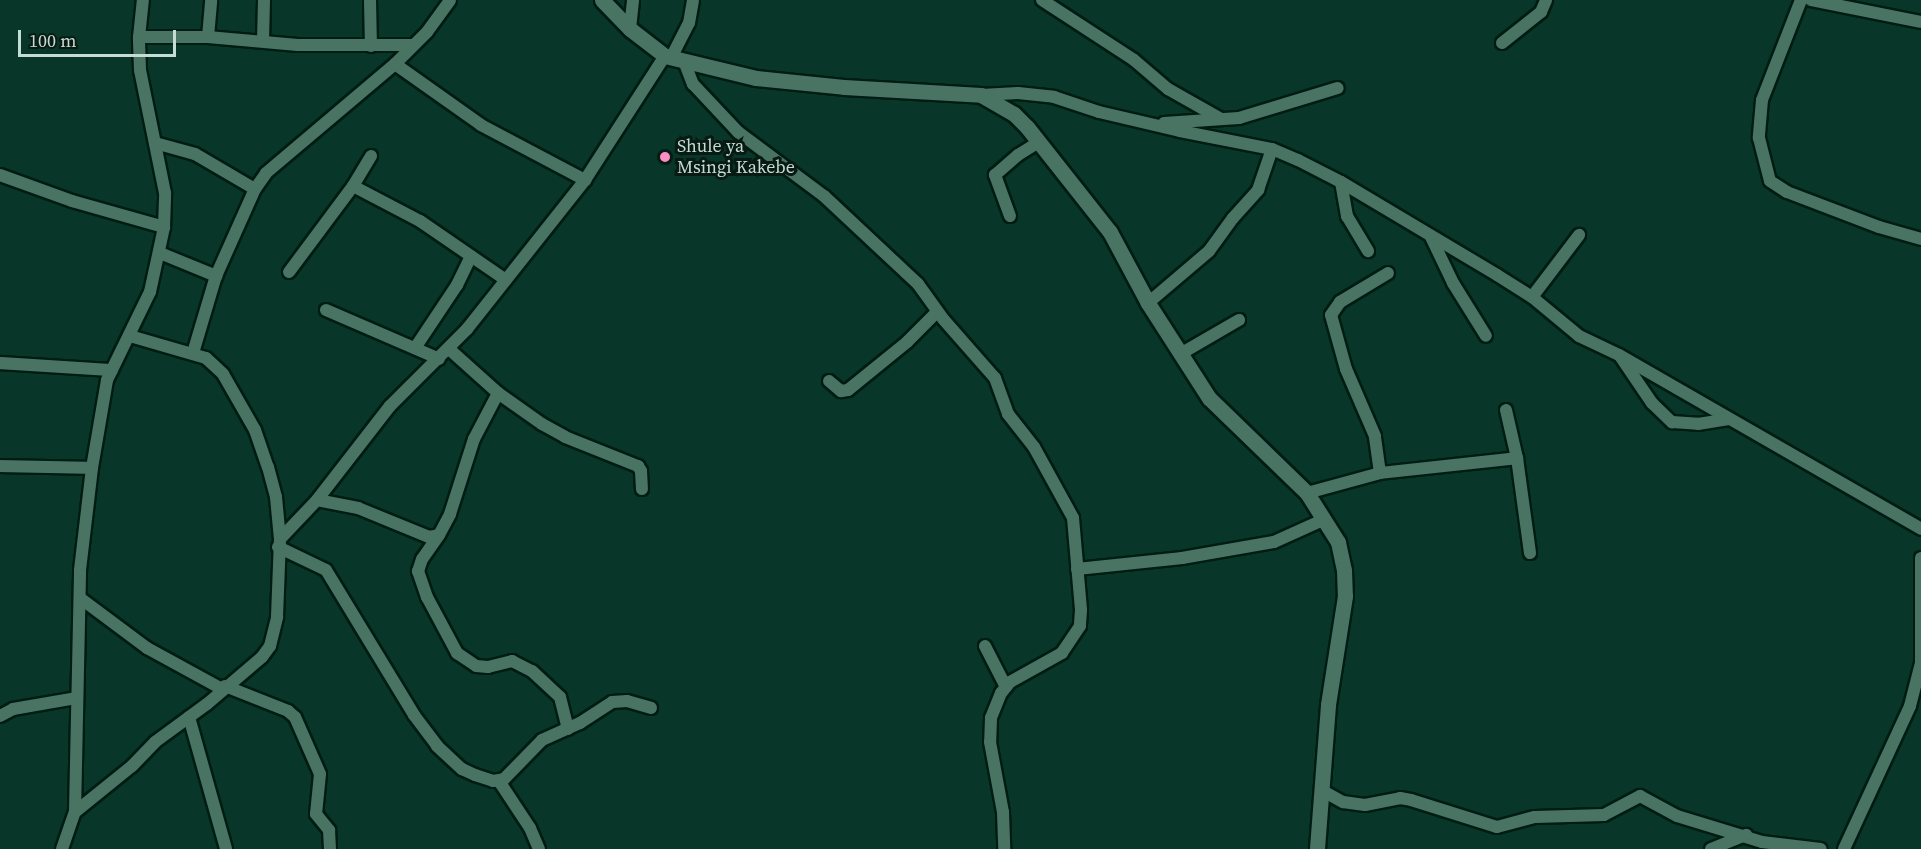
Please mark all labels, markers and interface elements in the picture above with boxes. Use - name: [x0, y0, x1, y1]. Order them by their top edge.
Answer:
- scale bar: [21, 18, 178, 56]
- text: 100 m: [29, 28, 76, 53]
- place label: Shule ya Msingi Kakebe: [677, 136, 795, 178]
- marker: Shule ya Msingi Kakebe: [658, 150, 672, 164]

